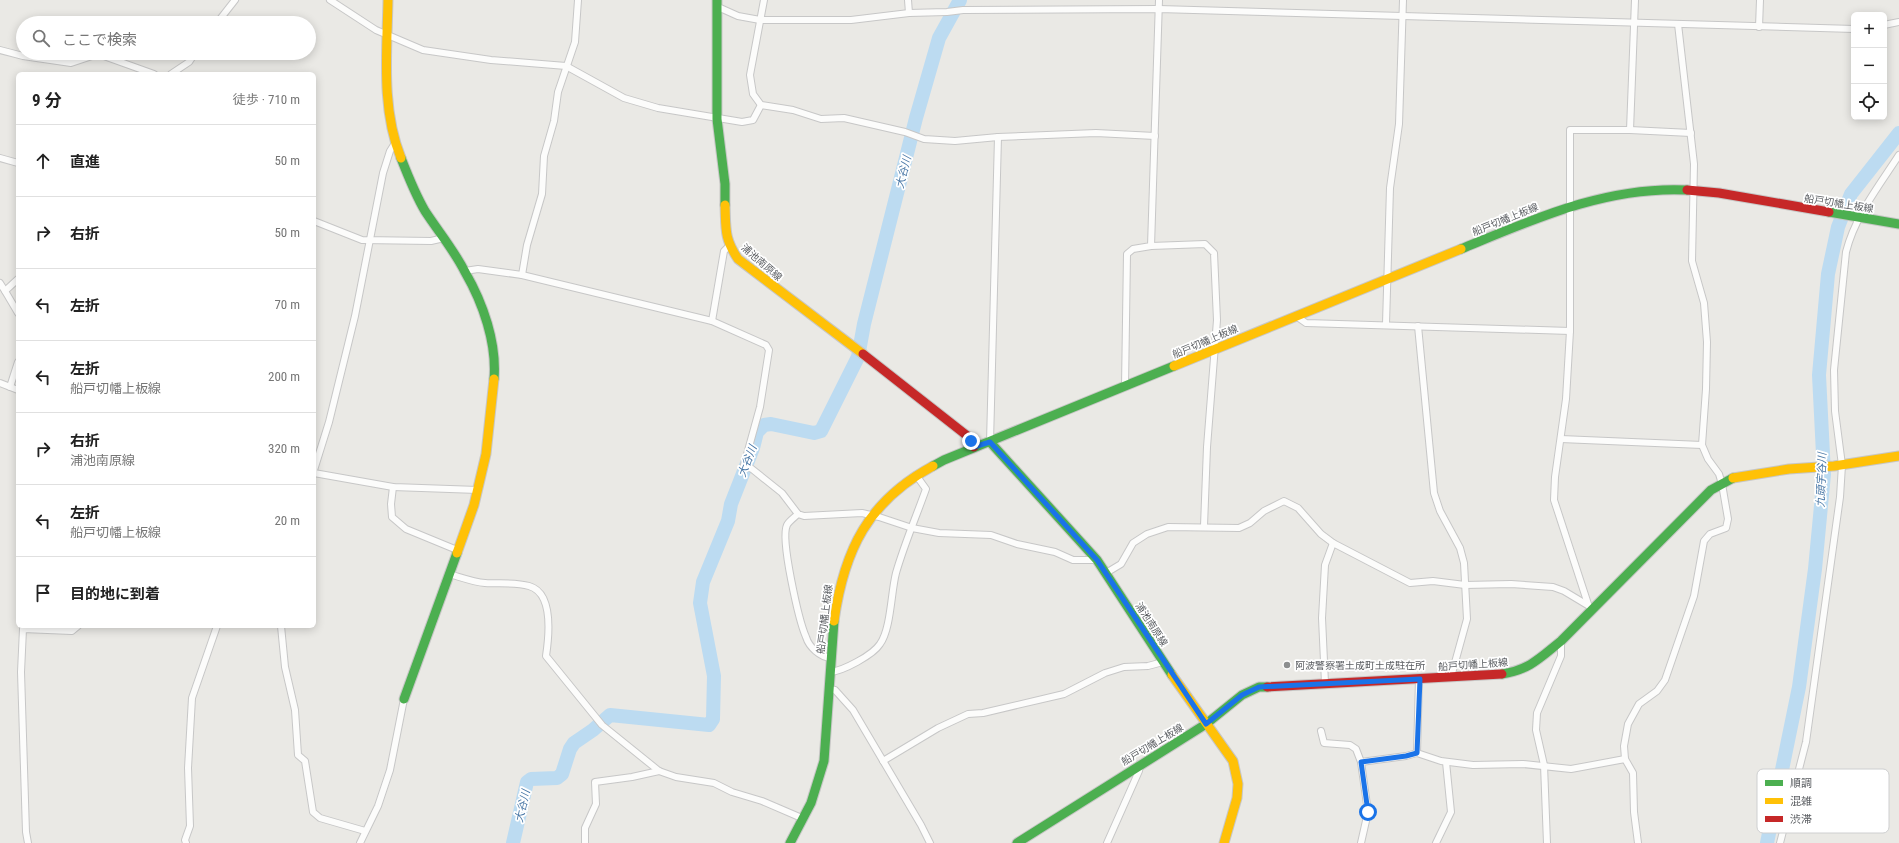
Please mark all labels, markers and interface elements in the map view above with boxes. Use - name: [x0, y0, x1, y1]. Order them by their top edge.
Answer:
- map controls: [1851, 12, 1887, 120]
- button: +: [1851, 12, 1887, 48]
- search box: [16, 16, 316, 60]
- icon: search: [30, 27, 52, 49]
- text: ここで検索: [62, 31, 137, 49]
- button: −: [1851, 48, 1887, 84]
- button: locate: [1851, 84, 1887, 120]
- text: 9 分: [32, 90, 62, 110]
- text: 徒歩 · 710 m: [233, 92, 300, 107]
- icon: ahead: [32, 150, 54, 172]
- text: 直進: [70, 153, 100, 171]
- text: 50 m: [274, 153, 300, 168]
- water label: 大谷川: [893, 154, 914, 190]
- street label: 船戸切幡上板線: [1803, 193, 1874, 214]
- street label: 船戸切幡上板線: [1471, 201, 1540, 238]
- icon: right: [32, 222, 54, 244]
- text: 右折: [70, 225, 100, 243]
- text: 50 m: [274, 225, 300, 240]
- street label: 浦池南原線: [739, 242, 784, 283]
- icon: left: [32, 294, 54, 316]
- text: 左折: [70, 297, 100, 315]
- text: 70 m: [274, 297, 300, 312]
- street label: 船戸切幡上板線: [1171, 323, 1240, 360]
- text: 左折: [70, 360, 100, 378]
- icon: left: [32, 366, 54, 388]
- text: 200 m: [268, 369, 300, 384]
- text: 船戸切幡上板線: [70, 381, 161, 396]
- text: 右折: [70, 432, 100, 450]
- route end: [962, 432, 980, 450]
- icon: right: [32, 438, 54, 460]
- text: 320 m: [268, 441, 300, 456]
- water label: 大谷川: [735, 443, 760, 479]
- water label: 九頭宇谷川: [1814, 451, 1829, 508]
- text: 浦池南原線: [70, 453, 135, 468]
- text: 左折: [70, 504, 100, 522]
- icon: left: [32, 510, 54, 532]
- text: 20 m: [274, 513, 300, 528]
- text: 船戸切幡上板線: [70, 525, 161, 540]
- icon: arrive: [32, 582, 54, 604]
- street label: 船戸切幡上板線: [815, 584, 834, 654]
- text: 目的地に到着: [70, 585, 160, 603]
- street label: 浦池南原線: [1133, 600, 1170, 648]
- street label: 船戸切幡上板線: [1438, 657, 1508, 672]
- marker: 阿波警察署土成町土成駐在所: [1282, 660, 1292, 670]
- place label: 阿波警察署土成町土成駐在所: [1295, 660, 1425, 671]
- street label: 船戸切幡上板線: [1119, 722, 1185, 767]
- legend: [1757, 769, 1889, 833]
- text: 順調: [1790, 777, 1812, 790]
- water label: 大谷川: [512, 788, 533, 824]
- text: 混雑: [1790, 795, 1812, 808]
- route start: [1359, 803, 1377, 821]
- text: 渋滞: [1790, 813, 1812, 826]

